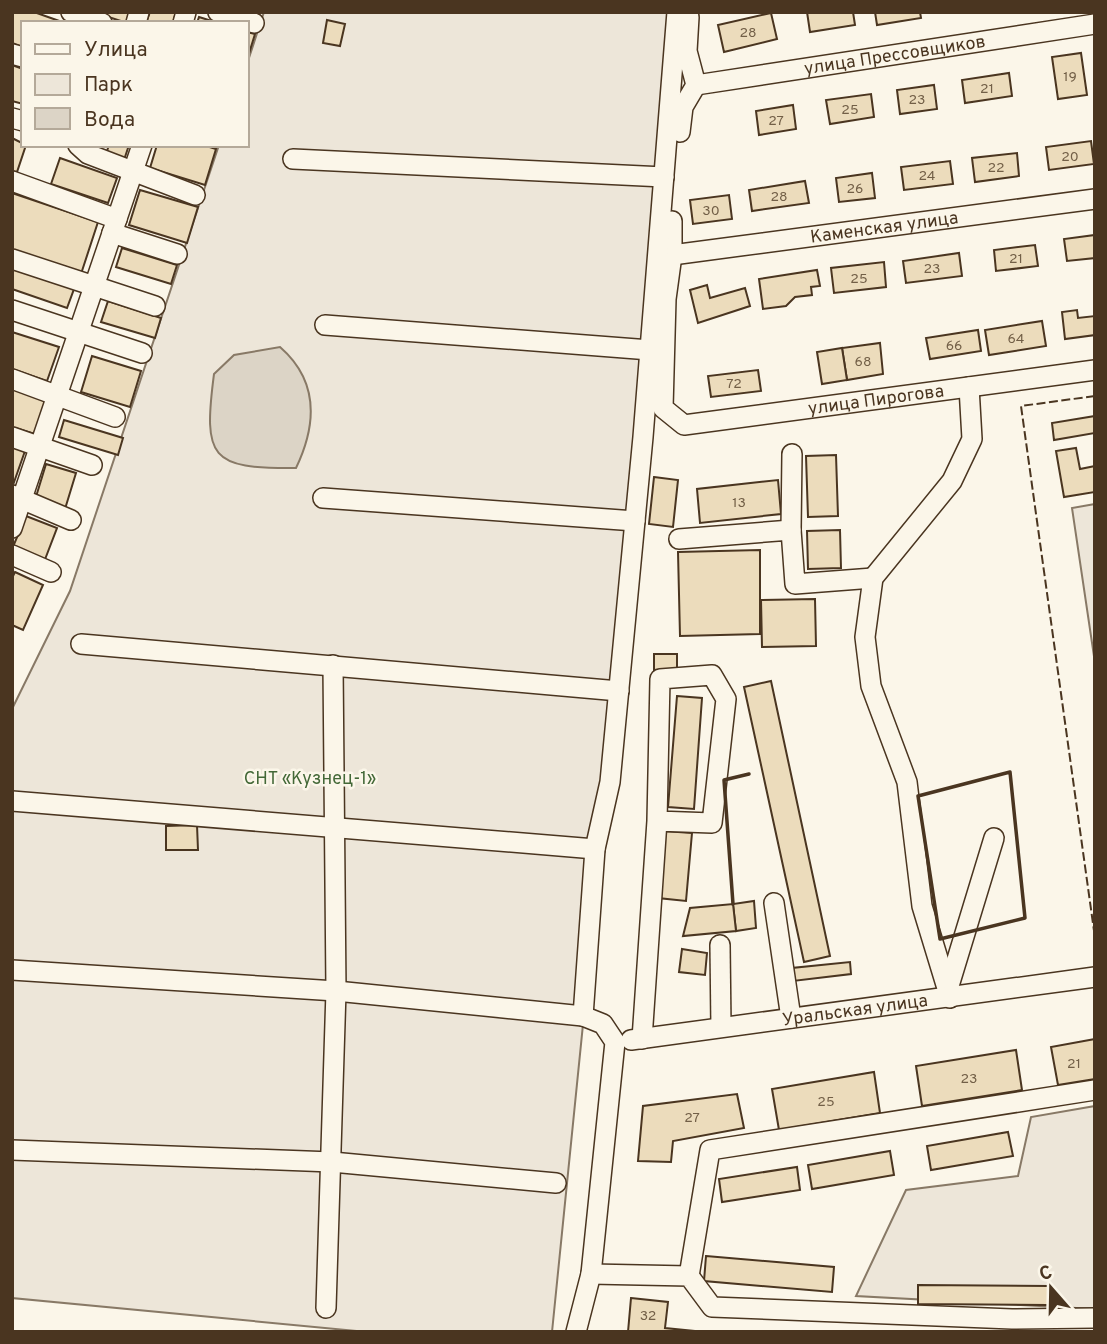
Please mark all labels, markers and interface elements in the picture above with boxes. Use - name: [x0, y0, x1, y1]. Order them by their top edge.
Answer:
- legend: [21, 21, 248, 147]
- house number: 28: [739, 25, 757, 42]
- street label: улица Прессовщиков: [803, 31, 987, 81]
- text: Улица: [84, 37, 148, 64]
- house number: 19: [1063, 69, 1077, 86]
- text: Парк: [84, 72, 133, 99]
- house number: 21: [980, 81, 994, 98]
- house number: 23: [909, 92, 926, 109]
- house number: 25: [841, 102, 859, 119]
- text: Вода: [84, 107, 135, 134]
- house number: 27: [768, 113, 784, 130]
- house number: 20: [1061, 149, 1079, 166]
- house number: 22: [987, 160, 1005, 177]
- house number: 24: [918, 168, 936, 185]
- house number: 26: [847, 181, 863, 198]
- house number: 28: [770, 189, 788, 206]
- house number: 30: [702, 203, 720, 220]
- street label: Каменская улица: [809, 207, 960, 250]
- house number: 21: [1009, 251, 1023, 268]
- house number: 23: [924, 261, 941, 278]
- house number: 25: [850, 271, 868, 288]
- house number: 64: [1007, 331, 1025, 348]
- house number: 66: [946, 338, 962, 355]
- house number: 68: [855, 354, 871, 371]
- house number: 72: [726, 376, 742, 393]
- street label: улица Пирогова: [807, 380, 945, 421]
- house number: 13: [732, 495, 746, 512]
- park label: СНТ «Кузнец-1»: [244, 768, 376, 791]
- street label: Уральская улица: [781, 990, 929, 1032]
- house number: 21: [1067, 1056, 1081, 1073]
- house number: 23: [961, 1071, 978, 1088]
- house number: 25: [817, 1094, 835, 1111]
- house number: 27: [684, 1110, 700, 1127]
- north arrow: [1016, 1253, 1086, 1323]
- text: С: [1036, 1261, 1056, 1287]
- house number: 32: [640, 1308, 656, 1325]

